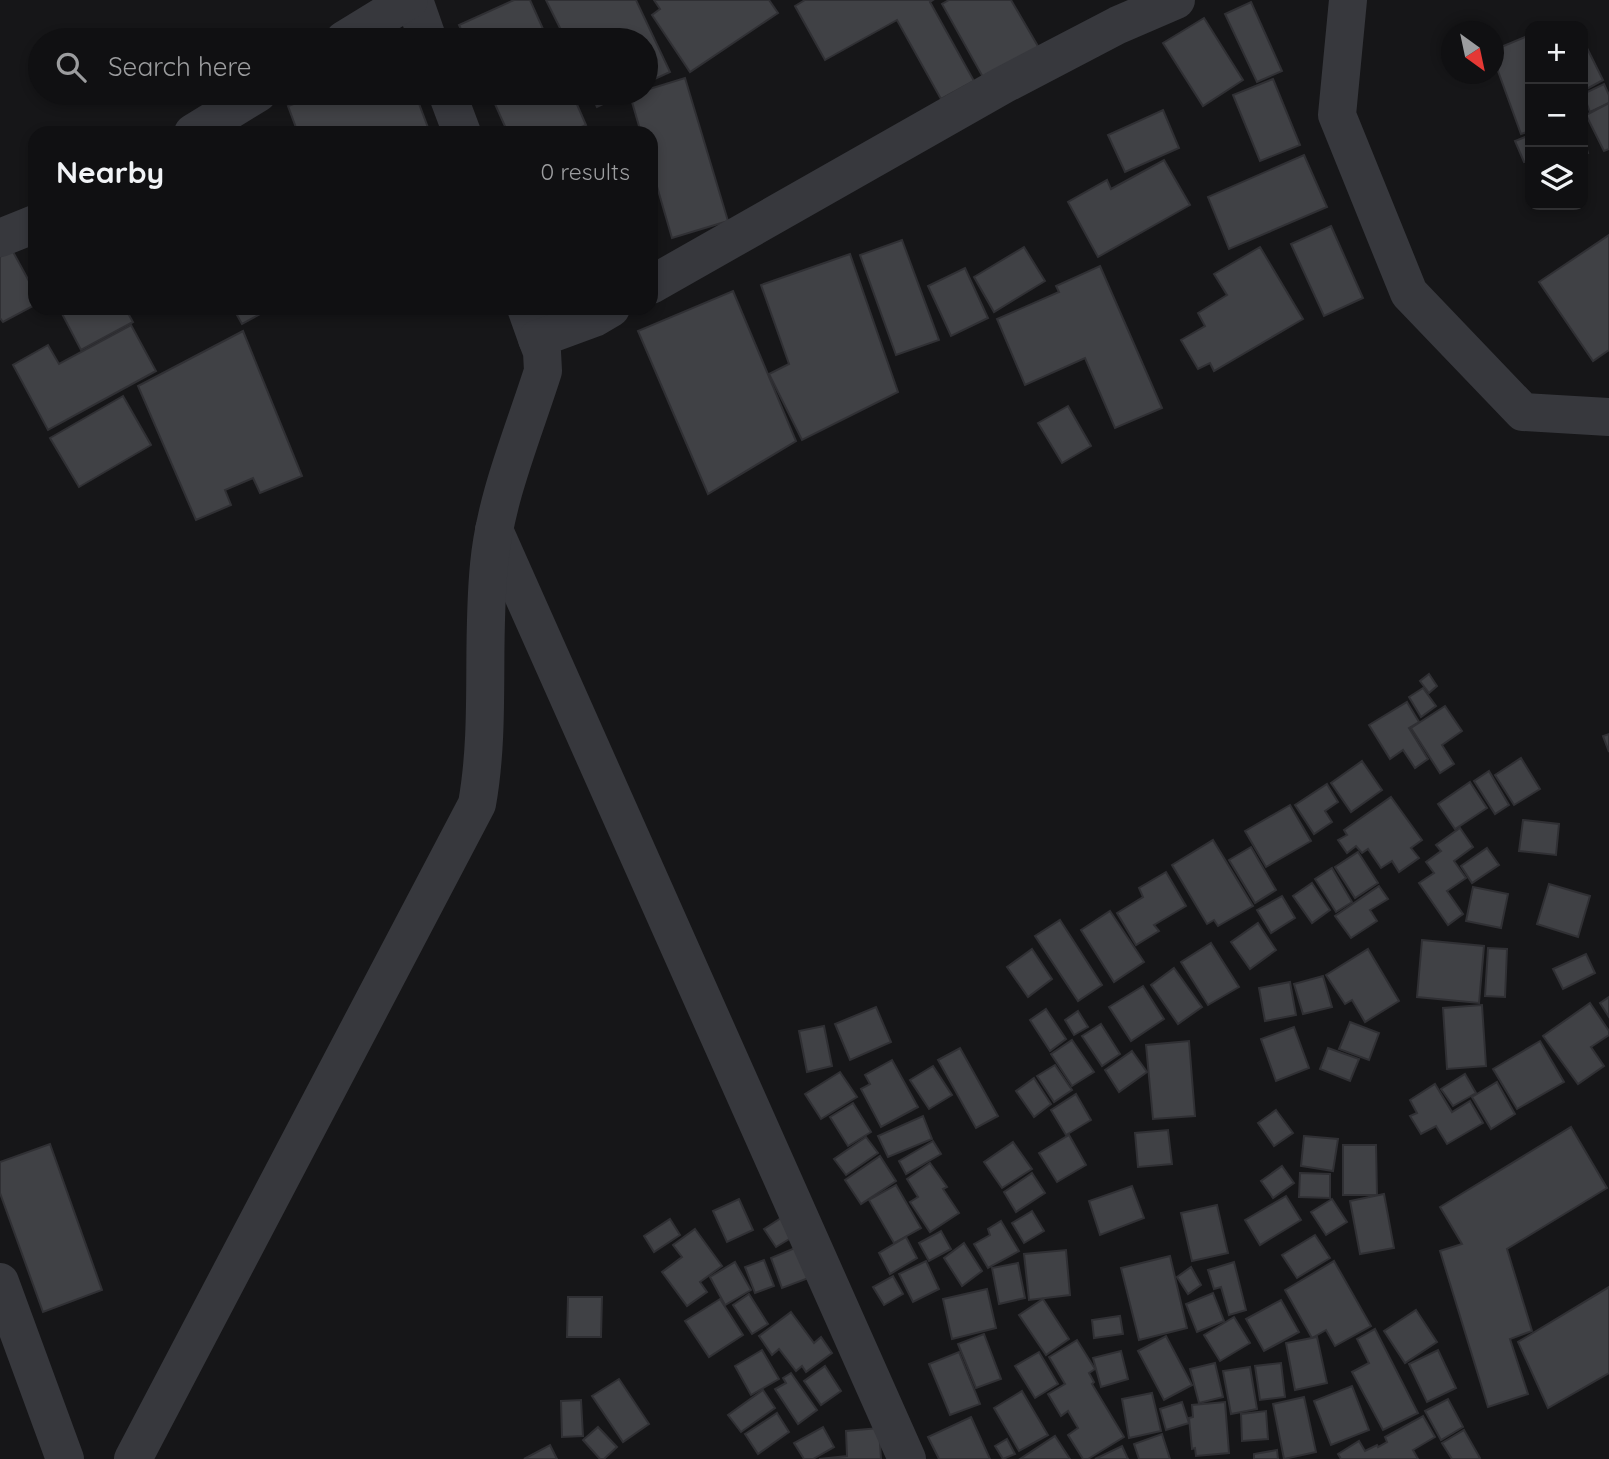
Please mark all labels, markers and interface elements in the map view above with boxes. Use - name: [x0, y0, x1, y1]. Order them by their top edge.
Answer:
- north arrow: [1441, 21, 1504, 84]
- map controls: [1525, 21, 1588, 210]
- button: +: [1525, 21, 1588, 84]
- search box: [28, 28, 658, 105]
- icon: search: [52, 48, 90, 86]
- text: Search here: [108, 50, 252, 83]
- button: −: [1525, 84, 1588, 147]
- button: layers: [1525, 147, 1588, 210]
- text: Nearby: [56, 153, 164, 191]
- text: 0 results: [541, 157, 630, 186]

